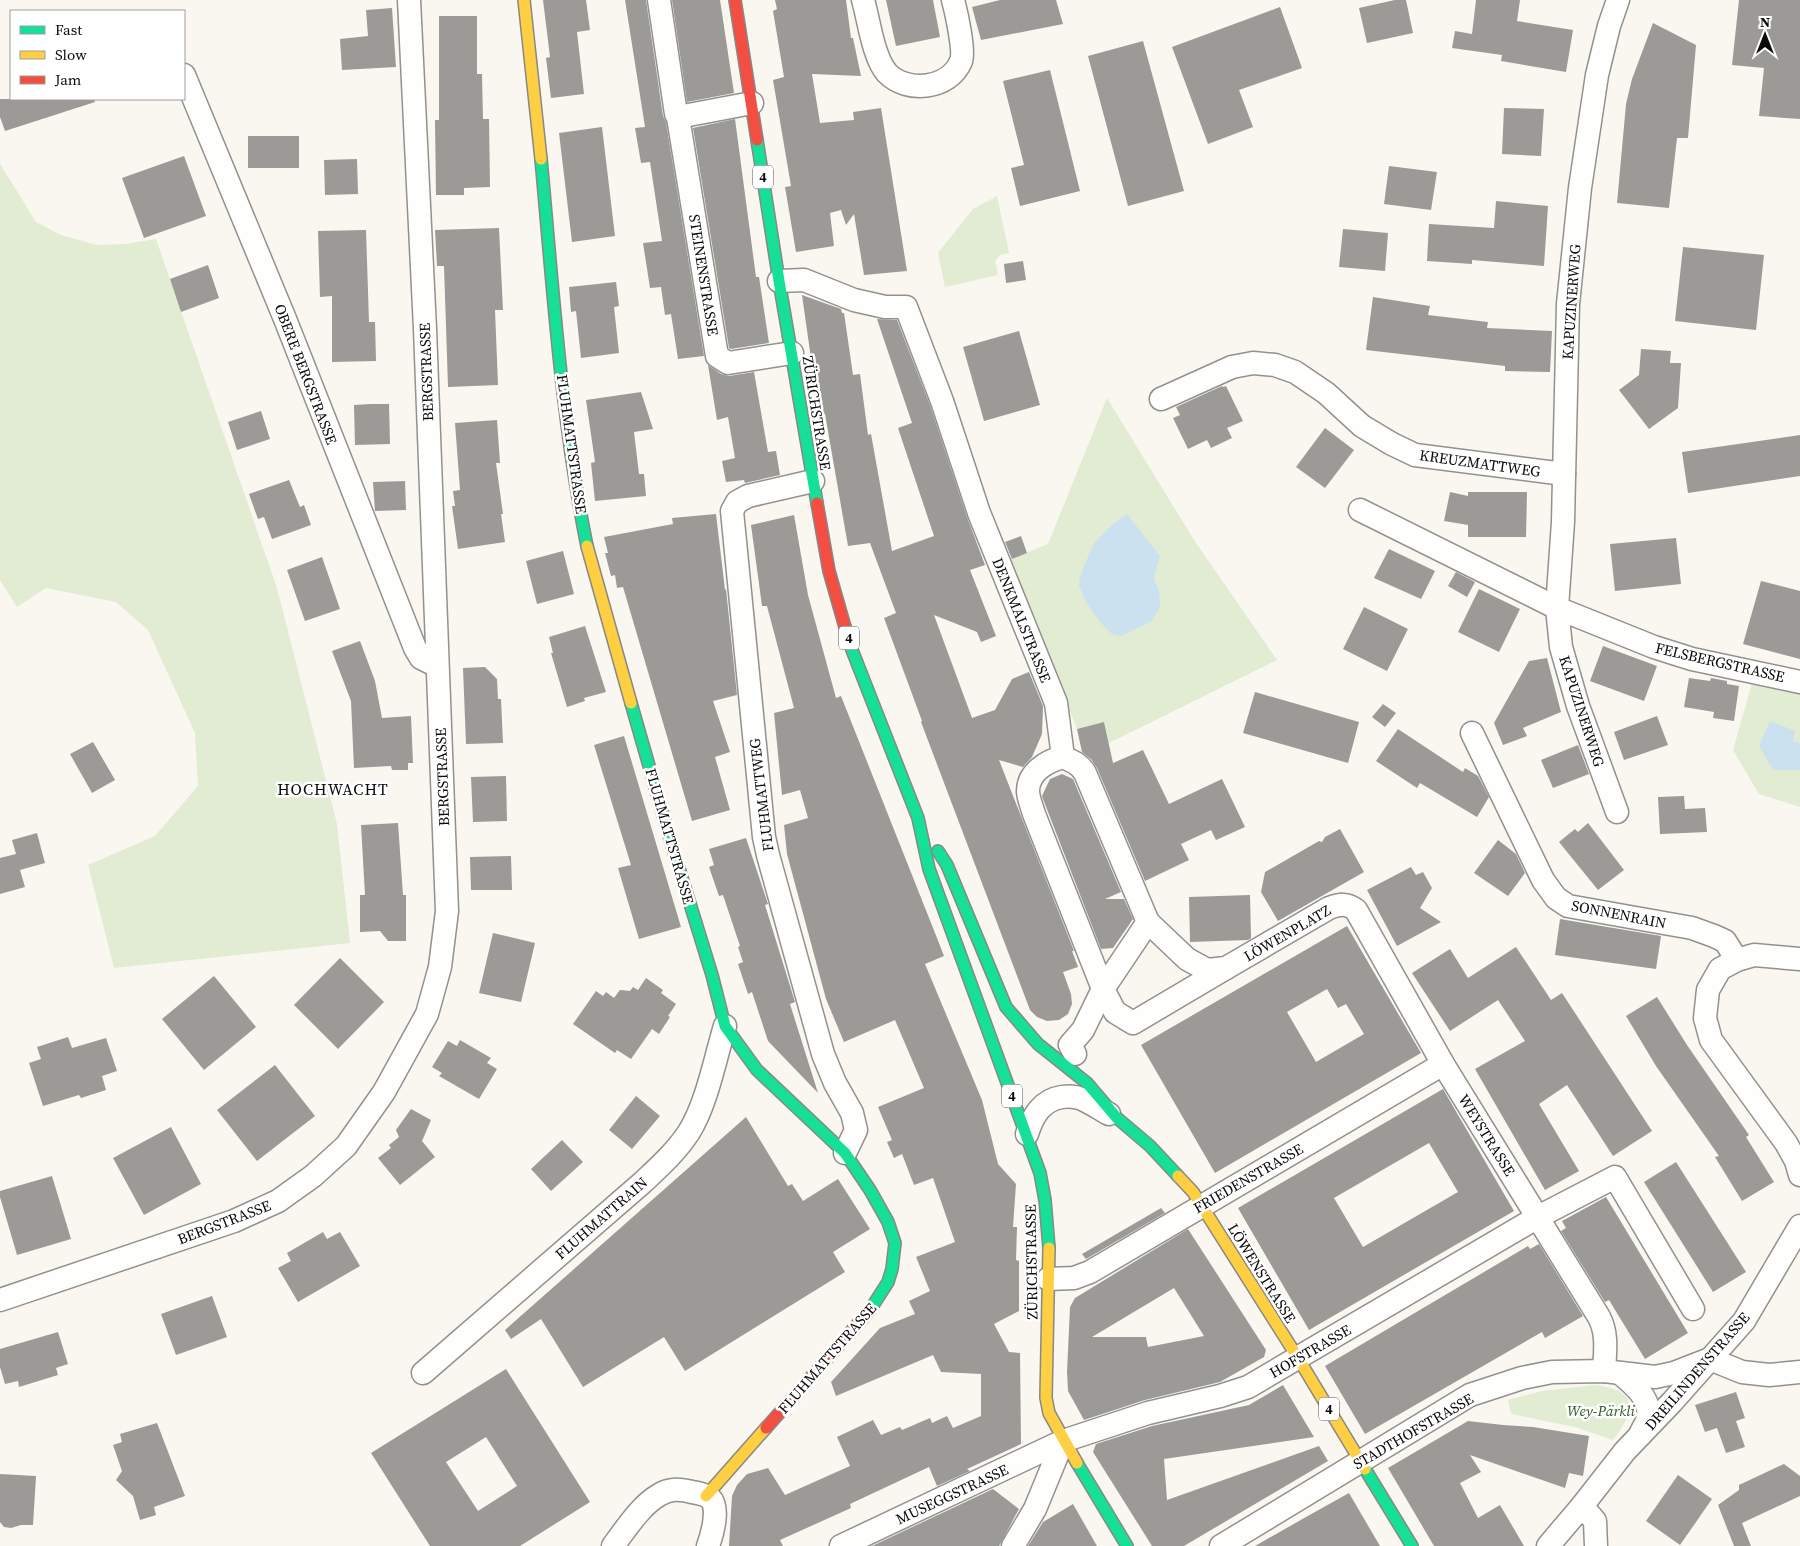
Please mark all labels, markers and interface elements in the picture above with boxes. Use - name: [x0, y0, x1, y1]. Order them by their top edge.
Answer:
- legend: [10, 10, 185, 100]
- north arrow: [1740, 10, 1790, 60]
- text: N: [1760, 12, 1770, 32]
- text: Fast: [55, 19, 82, 40]
- text: Slow: [55, 44, 87, 65]
- text: Jam: [54, 69, 82, 90]
- road number: 4: [753, 166, 773, 188]
- street label: STEINENSTRASSE: [684, 213, 724, 337]
- street label: KAPUZINERWEG: [1556, 244, 1586, 360]
- street label: OBERE BERGSTRASSE: [269, 301, 343, 447]
- street label: BERGSTRASSE: [414, 322, 438, 422]
- street label: ZÜRICHSTRASSE: [798, 354, 836, 472]
- street label: FLUHMATTSTRASSE: [552, 373, 592, 515]
- street label: KREUZMATTWEG: [1418, 444, 1542, 482]
- street label: DENKMALSTRASSE: [987, 555, 1057, 685]
- road number: 4: [839, 626, 859, 650]
- street label: FELSBERGSTRASSE: [1653, 637, 1787, 687]
- street label: KAPUZINERWEG: [1554, 653, 1610, 769]
- street label: BERGSTRASSE: [430, 727, 454, 827]
- street label: FLUHMATTWEG: [744, 737, 778, 853]
- street label: FLUHMATTSTRASSE: [641, 766, 699, 906]
- district label: HOCHWACHT: [277, 778, 389, 800]
- street label: SONNENRAIN: [1570, 895, 1668, 933]
- street label: LÖWENPLATZ: [1240, 900, 1334, 966]
- road number: 4: [1002, 1084, 1022, 1108]
- street label: WEYSTRASSE: [1454, 1090, 1520, 1180]
- street label: FRIEDENSTRASSE: [1189, 1138, 1307, 1218]
- street label: FLUHMATTRAIN: [550, 1172, 652, 1264]
- street label: BERGSTRASSE: [174, 1195, 274, 1249]
- street label: ZÜRICHSTRASSE: [1019, 1204, 1043, 1320]
- street label: LÖWENSTRASSE: [1223, 1219, 1301, 1327]
- street label: FLUHMATTSTRASSE: [773, 1298, 881, 1418]
- street label: DREILINDENSTRASSE: [1640, 1307, 1754, 1435]
- street label: HOFSTRASSE: [1265, 1319, 1355, 1383]
- street label: STADTHOFSTRASSE: [1349, 1388, 1477, 1474]
- road number: 4: [1319, 1398, 1339, 1420]
- park label: Wey-Pärkli: [1567, 1400, 1635, 1421]
- street label: MUSEGGSTRASSE: [892, 1459, 1012, 1529]

